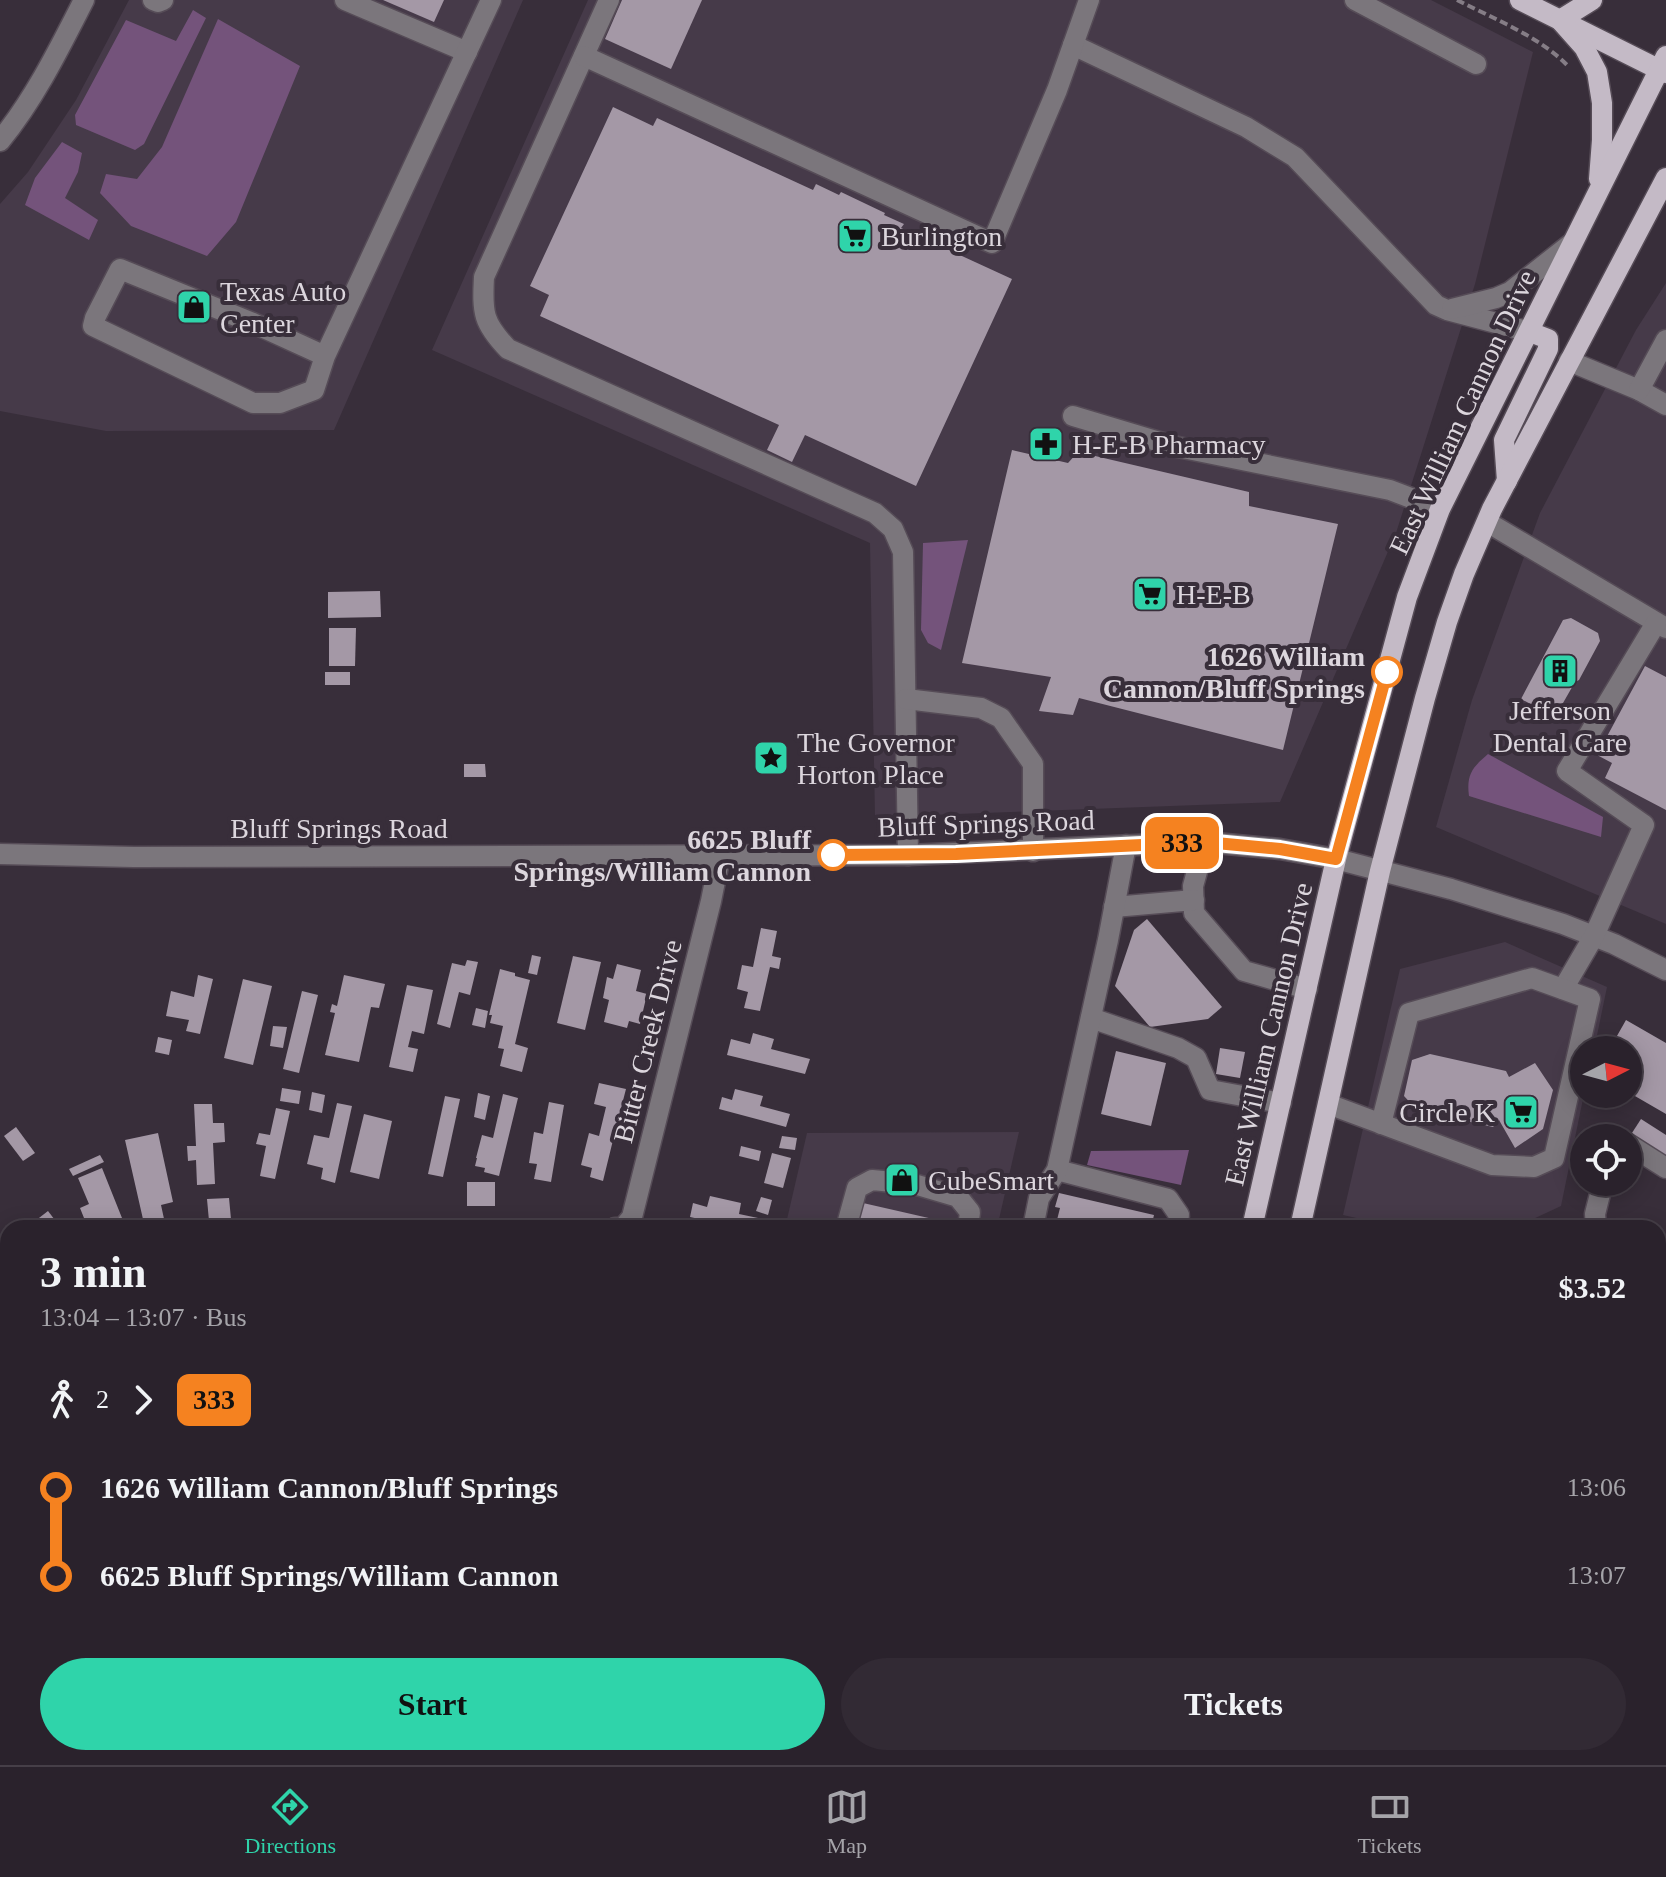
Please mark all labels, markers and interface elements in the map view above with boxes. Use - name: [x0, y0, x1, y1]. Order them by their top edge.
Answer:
- supermarket icon: Burlington: [836, 217, 874, 255]
- place label: Burlington: [881, 221, 1002, 252]
- street label: East William Cannon Drive: [1383, 265, 1542, 559]
- place label: Texas Auto Center: [220, 276, 346, 339]
- shop icon: Texas Auto Center: [175, 288, 213, 326]
- pharmacy icon: H-E-B Pharmacy: [1027, 425, 1065, 463]
- place label: H-E-B Pharmacy: [1072, 429, 1266, 460]
- supermarket icon: H-E-B: [1131, 575, 1169, 613]
- place label: H-E-B: [1176, 579, 1251, 610]
- place label: 1626 William Cannon/Bluff Springs: [1103, 641, 1365, 704]
- building icon: Jefferson Dental Care: [1541, 652, 1579, 690]
- marker: 1626 William Cannon/Bluff Springs: [1372, 657, 1402, 687]
- place label: Jefferson Dental Care: [1493, 695, 1627, 758]
- place label: The Governor Horton Place: [797, 727, 956, 790]
- place icon: The Governor Horton Place: [752, 739, 790, 777]
- street label: Bluff Springs Road: [877, 804, 1095, 843]
- street label: Bluff Springs Road: [230, 813, 448, 844]
- line badge: 333: [1136, 817, 1228, 869]
- place label: 6625 Bluff Springs/William Cannon: [514, 824, 812, 887]
- text: 333: [1161, 827, 1203, 858]
- marker: 6625 Bluff Springs/William Cannon: [818, 840, 848, 870]
- street label: East William Cannon Drive: [1218, 880, 1318, 1189]
- street label: Bitter Creek Drive: [607, 936, 688, 1146]
- north arrow: [1570, 1036, 1642, 1108]
- map controls: [1570, 1036, 1642, 1196]
- supermarket icon: Circle K: [1502, 1093, 1540, 1131]
- place label: Circle K: [1399, 1097, 1495, 1128]
- button: locate: [1570, 1124, 1642, 1196]
- shop icon: CubeSmart: [883, 1161, 921, 1199]
- place label: CubeSmart: [928, 1165, 1054, 1196]
- text: 3 min: [40, 1248, 146, 1297]
- text: $3.52: [1559, 1271, 1626, 1304]
- text: 13:04 – 13:07 · Bus: [40, 1303, 247, 1332]
- icon: walk: [40, 1378, 84, 1422]
- icon: forward: [121, 1378, 165, 1422]
- text: 333: [193, 1384, 235, 1415]
- text: 2: [96, 1385, 109, 1414]
- text: 1626 William Cannon/Bluff Springs: [100, 1471, 558, 1504]
- text: 13:06: [1567, 1473, 1626, 1502]
- text: 6625 Bluff Springs/William Cannon: [100, 1559, 559, 1592]
- text: 13:07: [1567, 1561, 1626, 1590]
- button: Start: [40, 1658, 825, 1750]
- button: Tickets: [841, 1658, 1626, 1750]
- tab: Directions: [244, 1785, 336, 1859]
- tab: Map: [825, 1785, 869, 1859]
- tab: Tickets: [1358, 1785, 1422, 1859]

